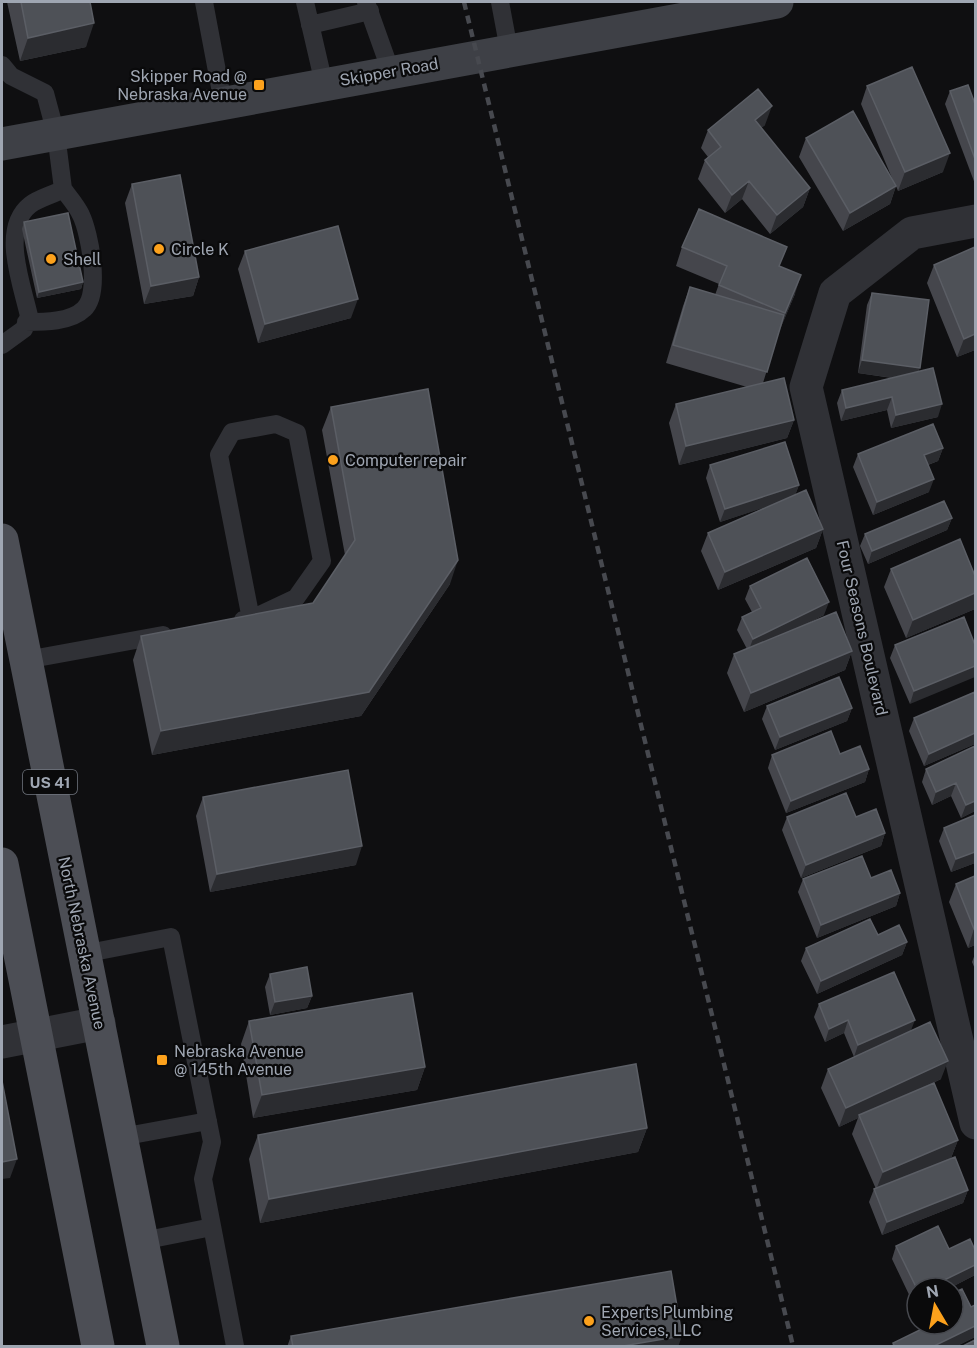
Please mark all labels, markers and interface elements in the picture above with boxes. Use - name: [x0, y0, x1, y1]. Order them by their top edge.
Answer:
- street label: Skipper Road: [338, 54, 440, 90]
- place label: Skipper Road @ Nebraska Avenue: [117, 67, 247, 104]
- marker: Skipper Road @ Nebraska Avenue: [252, 78, 266, 92]
- place label: Circle K: [171, 240, 229, 259]
- marker: Circle K: [152, 242, 166, 256]
- place label: Shell: [63, 250, 102, 269]
- marker: Shell: [44, 252, 58, 266]
- place label: Computer repair: [345, 451, 467, 470]
- marker: Computer repair: [326, 453, 340, 467]
- street label: Four Seasons Boulevard: [833, 538, 891, 718]
- road number: US 41: [23, 770, 77, 794]
- street label: North Nebraska Avenue: [54, 855, 110, 1031]
- place label: Nebraska Avenue @ 145th Avenue: [174, 1042, 304, 1079]
- marker: Nebraska Avenue @ 145th Avenue: [155, 1053, 169, 1067]
- north arrow: [905, 1276, 965, 1336]
- text: N: [925, 1281, 940, 1302]
- place label: Experts Plumbing Services, LLC: [601, 1303, 733, 1340]
- marker: Experts Plumbing Services, LLC: [582, 1314, 596, 1328]

